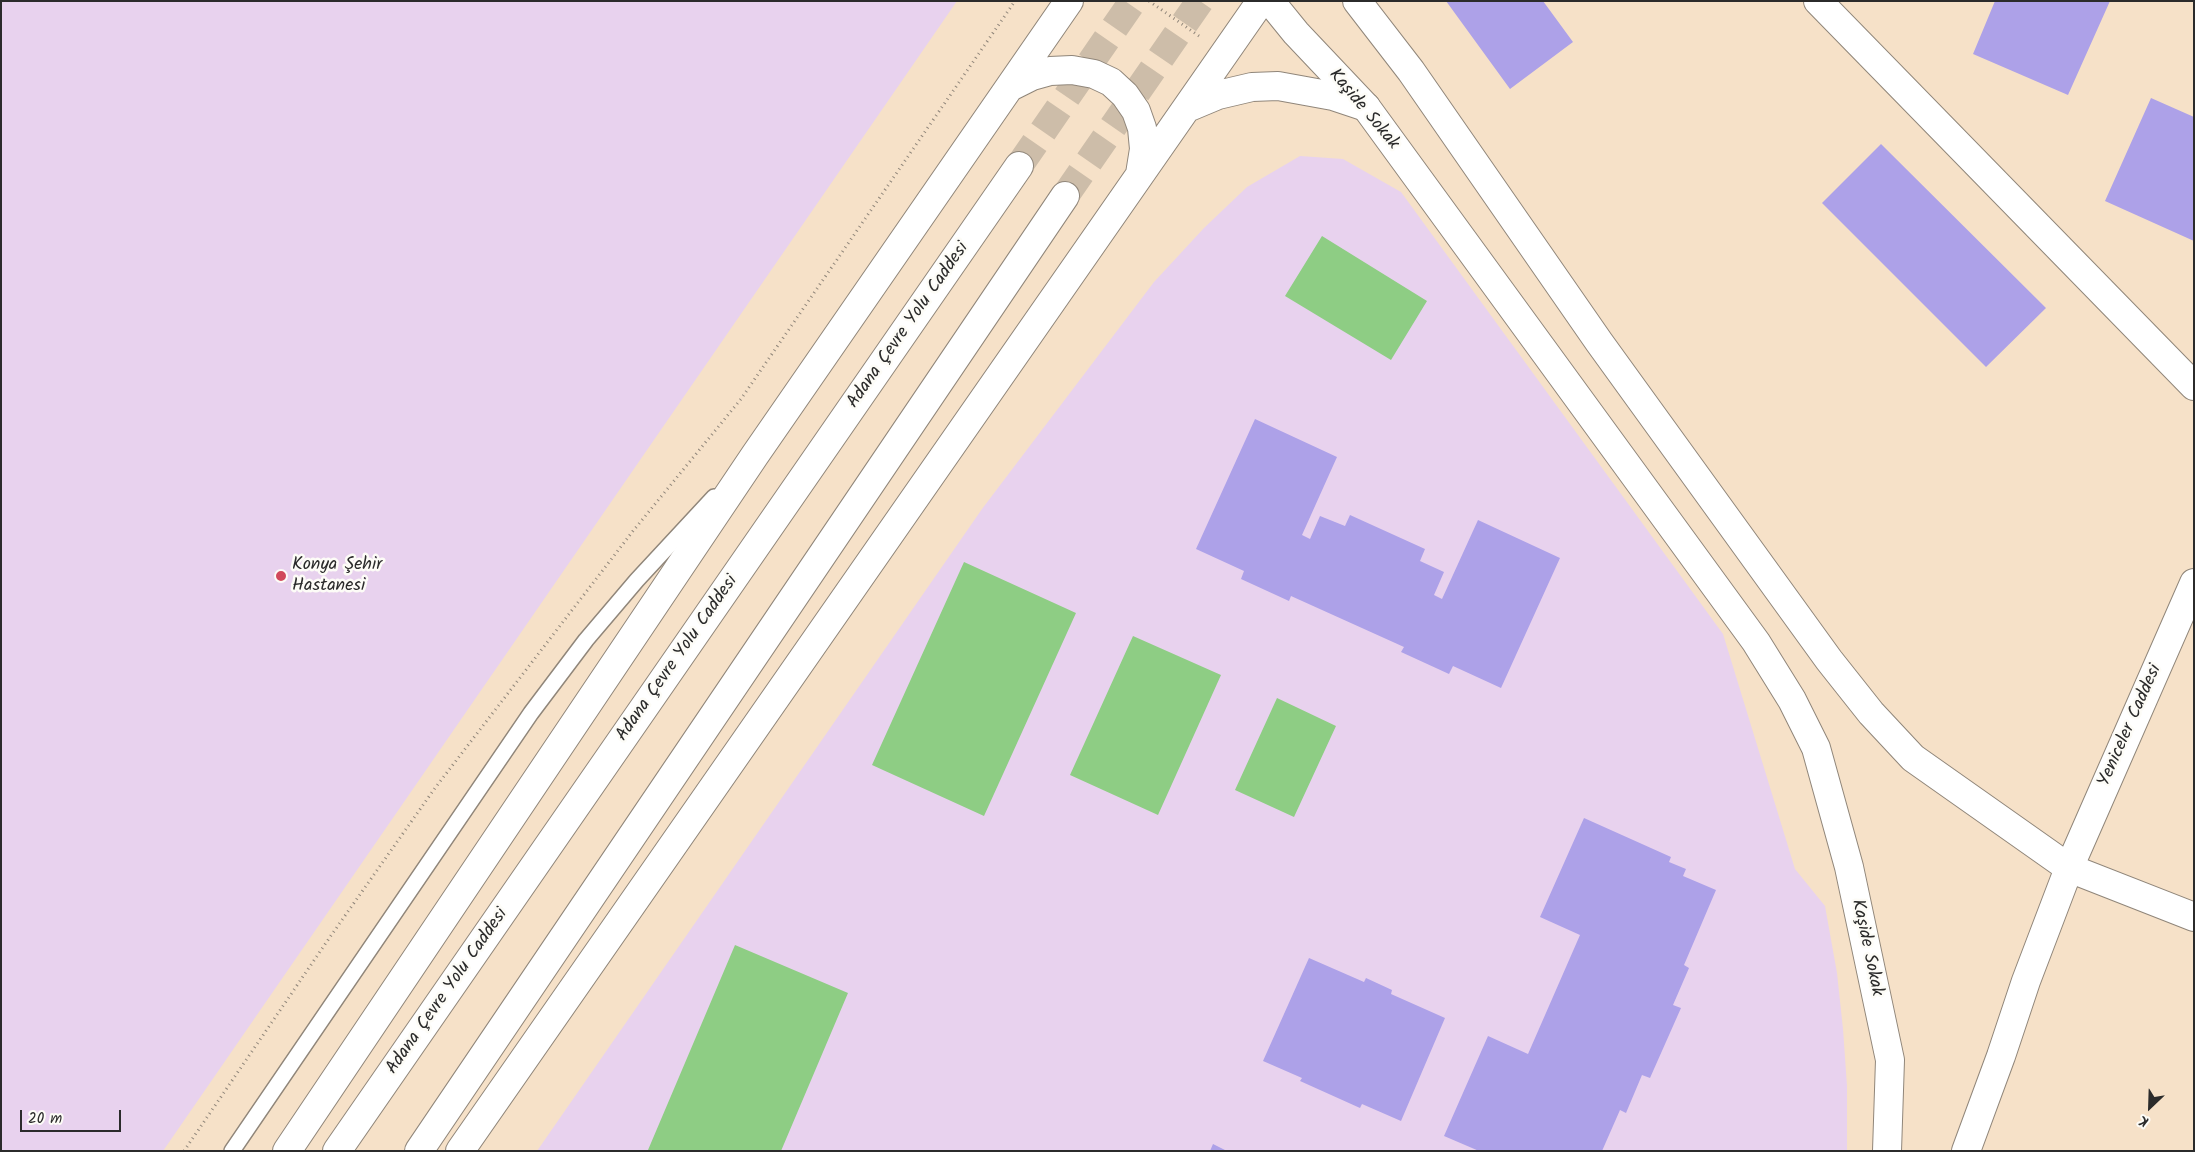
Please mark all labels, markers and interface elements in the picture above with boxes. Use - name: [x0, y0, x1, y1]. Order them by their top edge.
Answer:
- street label: Kaşide Sokak: [1323, 65, 1403, 155]
- street label: Adana Çevre Yolu Caddesi: [844, 239, 974, 413]
- place label: Konya Şehir Hastanesi: [292, 555, 382, 598]
- marker: Konya Şehir Hastanesi: [274, 569, 288, 583]
- street label: Adana Çevre Yolu Caddesi: [613, 572, 743, 746]
- street label: Yeniceler Caddesi: [2094, 662, 2168, 790]
- street label: Kaşide Sokak: [1845, 898, 1887, 998]
- street label: Adana Çevre Yolu Caddesi: [383, 905, 513, 1079]
- north arrow: [2125, 1082, 2175, 1132]
- scale bar: [22, 1100, 124, 1132]
- text: 20 m: [28, 1107, 62, 1131]
- text: K: [2136, 1109, 2152, 1132]

